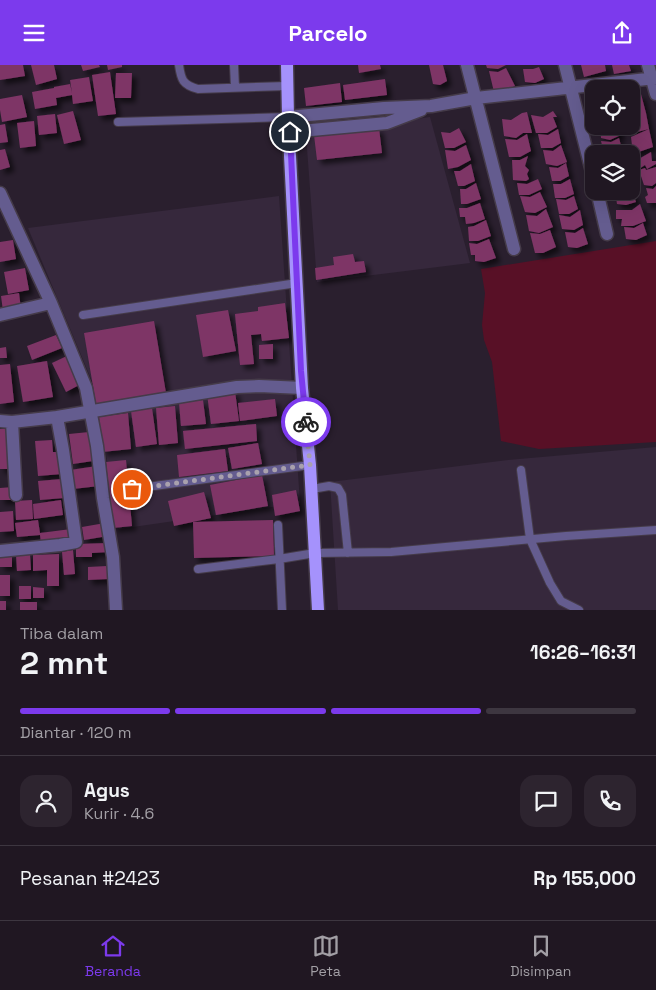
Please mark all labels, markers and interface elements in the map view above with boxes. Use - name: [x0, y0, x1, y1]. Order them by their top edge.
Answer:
- icon: menu: [20, 19, 48, 47]
- text: Parcelo: [288, 19, 368, 47]
- icon: share: [608, 19, 636, 47]
- map controls: [585, 80, 640, 200]
- button: locate: [585, 80, 640, 135]
- pin: [269, 111, 311, 153]
- icon: home: [276, 118, 304, 146]
- button: layers: [585, 145, 640, 200]
- courier: [281, 397, 331, 447]
- icon: bike: [292, 408, 320, 436]
- pin: [111, 468, 153, 510]
- icon: bag: [118, 475, 146, 503]
- text: Tiba dalam: [20, 623, 103, 644]
- text: 16:26–16:31: [530, 640, 636, 665]
- text: 2 mnt: [20, 643, 108, 683]
- text: Diantar · 120 m: [20, 722, 132, 743]
- button: person: [20, 775, 72, 827]
- button: chat: [520, 775, 572, 827]
- button: phone: [584, 775, 636, 827]
- text: Agus: [84, 778, 130, 803]
- text: Kurir · 4.6: [84, 803, 154, 824]
- text: Pesanan #2423: [20, 866, 160, 891]
- text: Rp 155,000: [533, 866, 636, 891]
- tab: Beranda: [85, 932, 141, 980]
- tab: Peta: [310, 932, 341, 980]
- tab: Disimpan: [510, 932, 571, 980]

